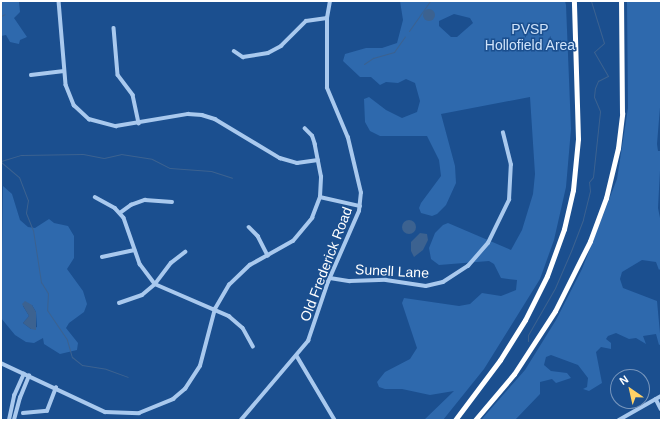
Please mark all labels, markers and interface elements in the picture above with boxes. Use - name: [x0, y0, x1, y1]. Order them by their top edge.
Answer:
- park label: PVSP Hollofield Area: [484, 21, 576, 54]
- street label: Old Frederick Road: [296, 204, 356, 324]
- street label: Sunell Lane: [355, 261, 429, 281]
- north arrow: [610, 369, 650, 409]
- text: N: [617, 373, 630, 387]

